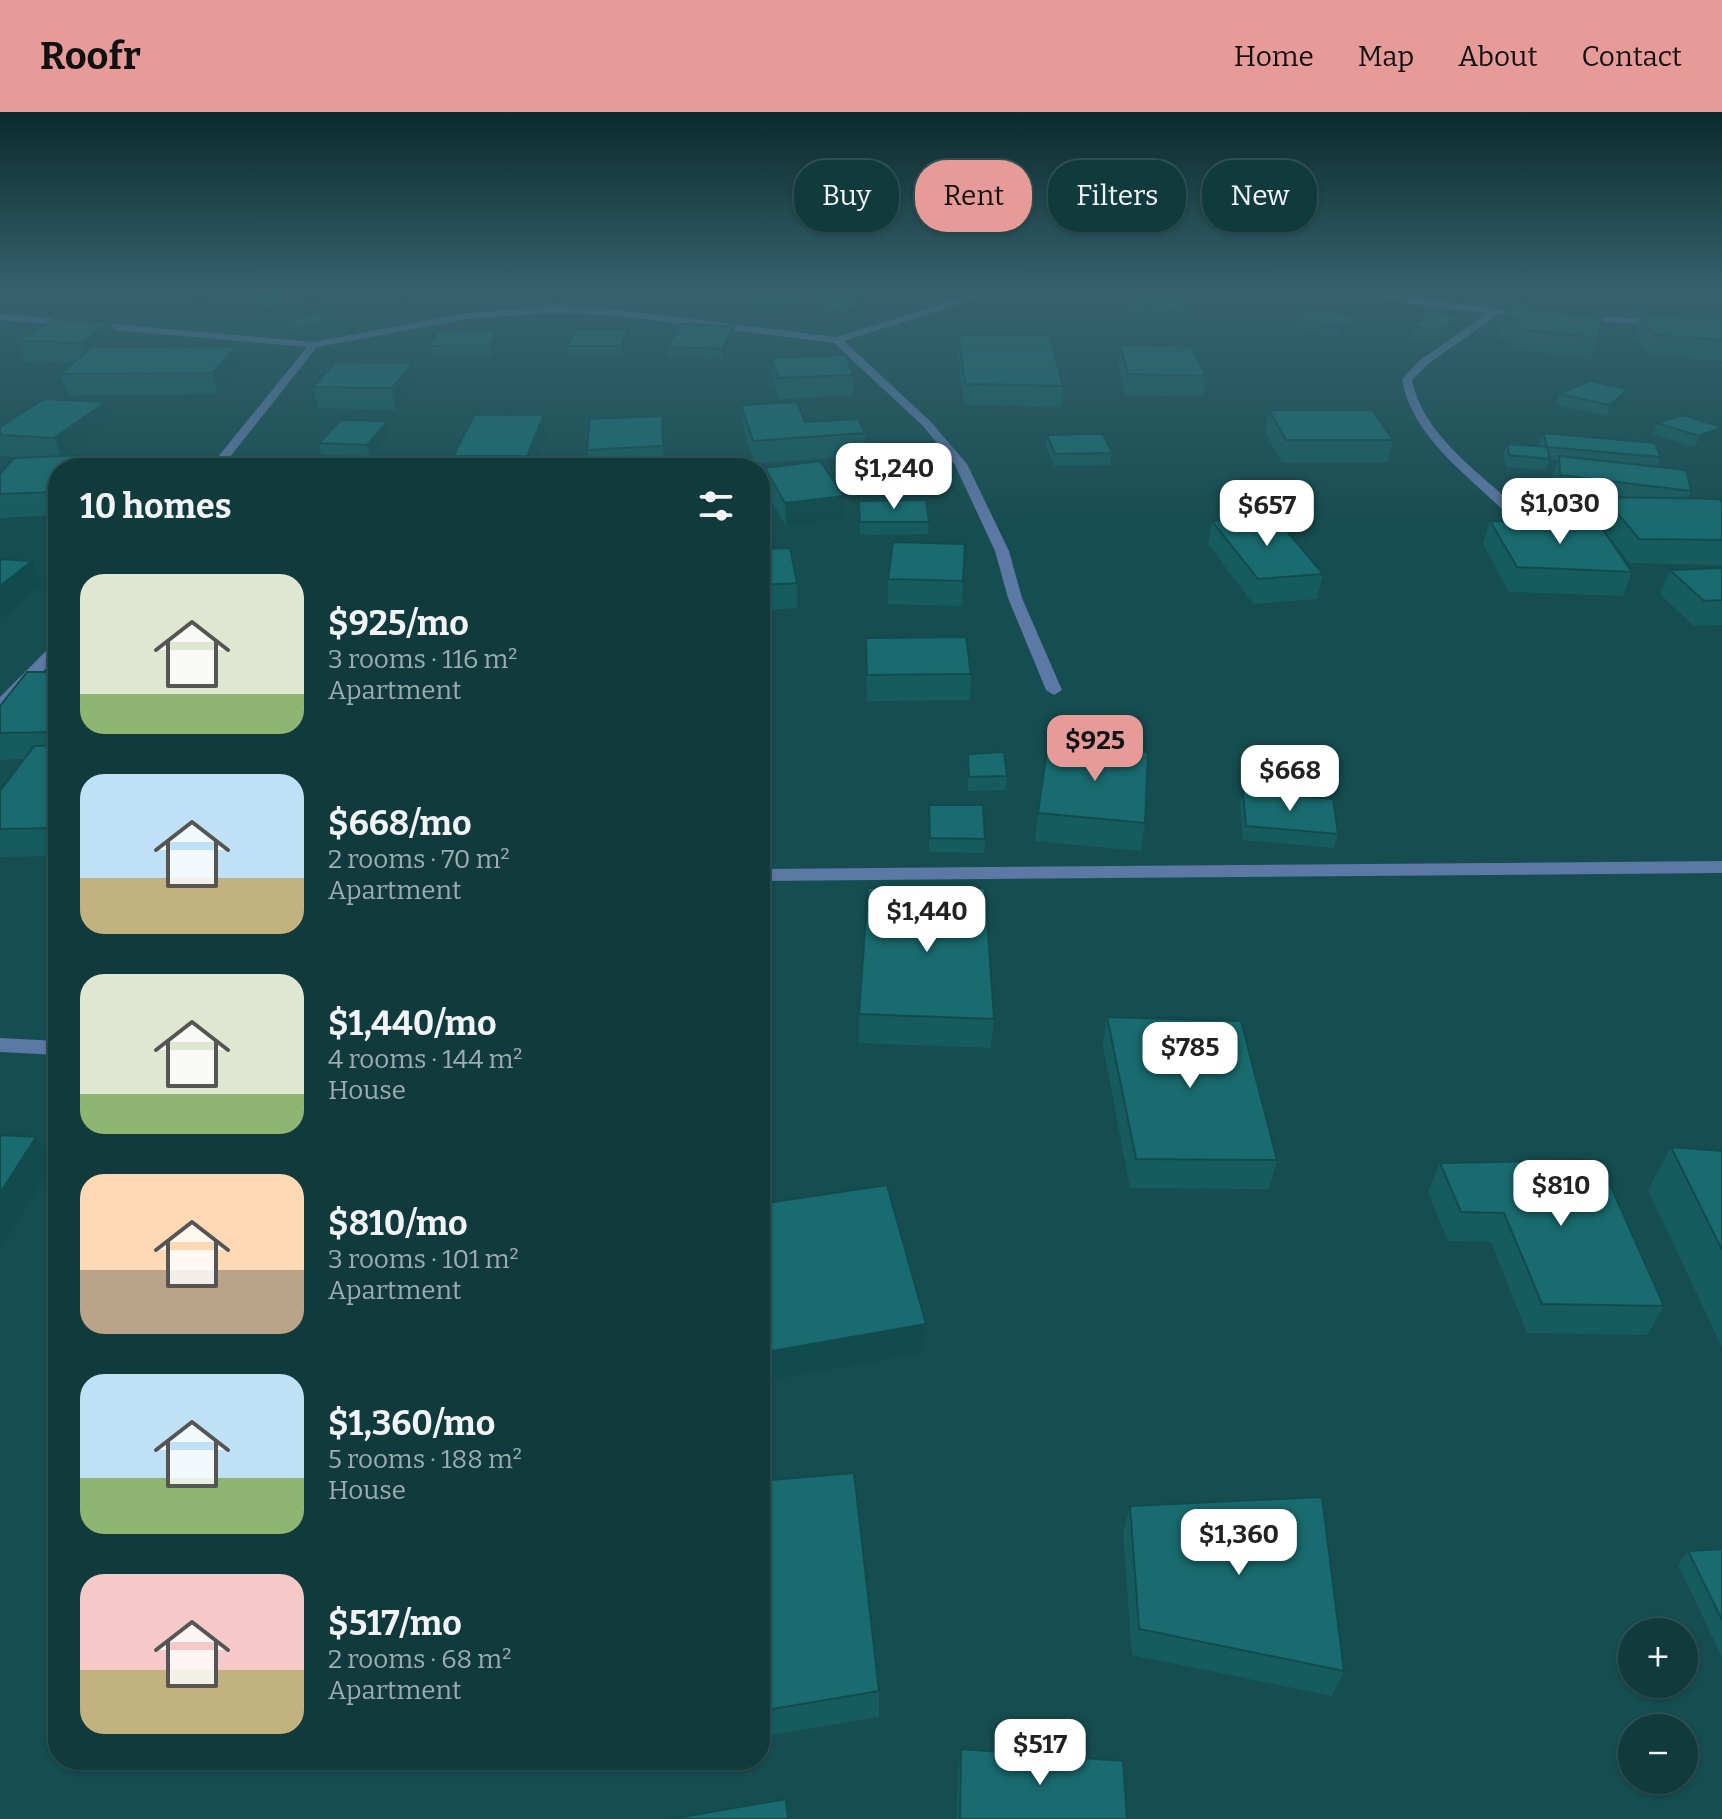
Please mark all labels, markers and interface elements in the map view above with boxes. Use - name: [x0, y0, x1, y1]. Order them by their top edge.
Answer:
- text: Roofr: [40, 33, 141, 79]
- text: Home: [1234, 40, 1314, 73]
- text: Map: [1358, 40, 1414, 73]
- text: About: [1458, 40, 1538, 73]
- text: Contact: [1582, 40, 1682, 73]
- chip: Buy: [794, 160, 899, 232]
- chip: Rent: [915, 160, 1032, 232]
- chip: Filters: [1048, 160, 1186, 232]
- chip: New: [1202, 160, 1317, 232]
- pin: $1,240: [829, 443, 959, 511]
- text: $1,240: [854, 453, 934, 484]
- pin: $1,030: [1495, 478, 1625, 546]
- pin: $657: [1220, 480, 1314, 548]
- icon: filters: [694, 484, 738, 528]
- text: 10 homes: [80, 486, 231, 527]
- text: $1,030: [1520, 488, 1600, 519]
- text: $657: [1238, 490, 1296, 521]
- text: $925/mo: [328, 603, 469, 644]
- icon: home: [144, 606, 240, 702]
- text: 3 rooms · 116 m²: [328, 644, 518, 675]
- text: Apartment: [328, 675, 461, 706]
- pin: $925: [1048, 715, 1142, 783]
- text: $925: [1065, 725, 1125, 756]
- pin: $668: [1243, 745, 1337, 813]
- text: $668: [1259, 755, 1321, 786]
- text: $668/mo: [328, 803, 472, 844]
- icon: home: [144, 806, 240, 902]
- text: 2 rooms · 70 m²: [328, 844, 510, 875]
- text: Apartment: [328, 875, 461, 906]
- pin: $1,440: [862, 886, 992, 954]
- text: $1,440: [886, 896, 968, 927]
- text: $1,440/mo: [328, 1003, 497, 1044]
- icon: home: [144, 1006, 240, 1102]
- pin: $785: [1143, 1022, 1237, 1090]
- text: $785: [1161, 1032, 1219, 1063]
- text: 4 rooms · 144 m²: [328, 1044, 523, 1075]
- text: House: [328, 1075, 406, 1106]
- pin: $810: [1514, 1160, 1608, 1228]
- text: $810: [1531, 1170, 1591, 1201]
- text: $810/mo: [328, 1203, 468, 1244]
- icon: home: [144, 1206, 240, 1302]
- text: 3 rooms · 101 m²: [328, 1244, 519, 1275]
- text: Apartment: [328, 1275, 461, 1306]
- text: $1,360/mo: [328, 1403, 495, 1444]
- icon: home: [144, 1406, 240, 1502]
- text: 5 rooms · 188 m²: [328, 1444, 522, 1475]
- text: House: [328, 1475, 406, 1506]
- pin: $1,360: [1174, 1509, 1304, 1577]
- text: $1,360: [1199, 1519, 1279, 1550]
- text: $517/mo: [328, 1603, 462, 1644]
- icon: home: [144, 1606, 240, 1702]
- map controls: [1618, 1618, 1698, 1794]
- button: +: [1618, 1618, 1698, 1698]
- text: 2 rooms · 68 m²: [328, 1644, 511, 1675]
- text: Apartment: [328, 1675, 461, 1706]
- button: −: [1618, 1714, 1698, 1794]
- pin: $517: [993, 1719, 1087, 1787]
- text: $517: [1013, 1729, 1067, 1760]

